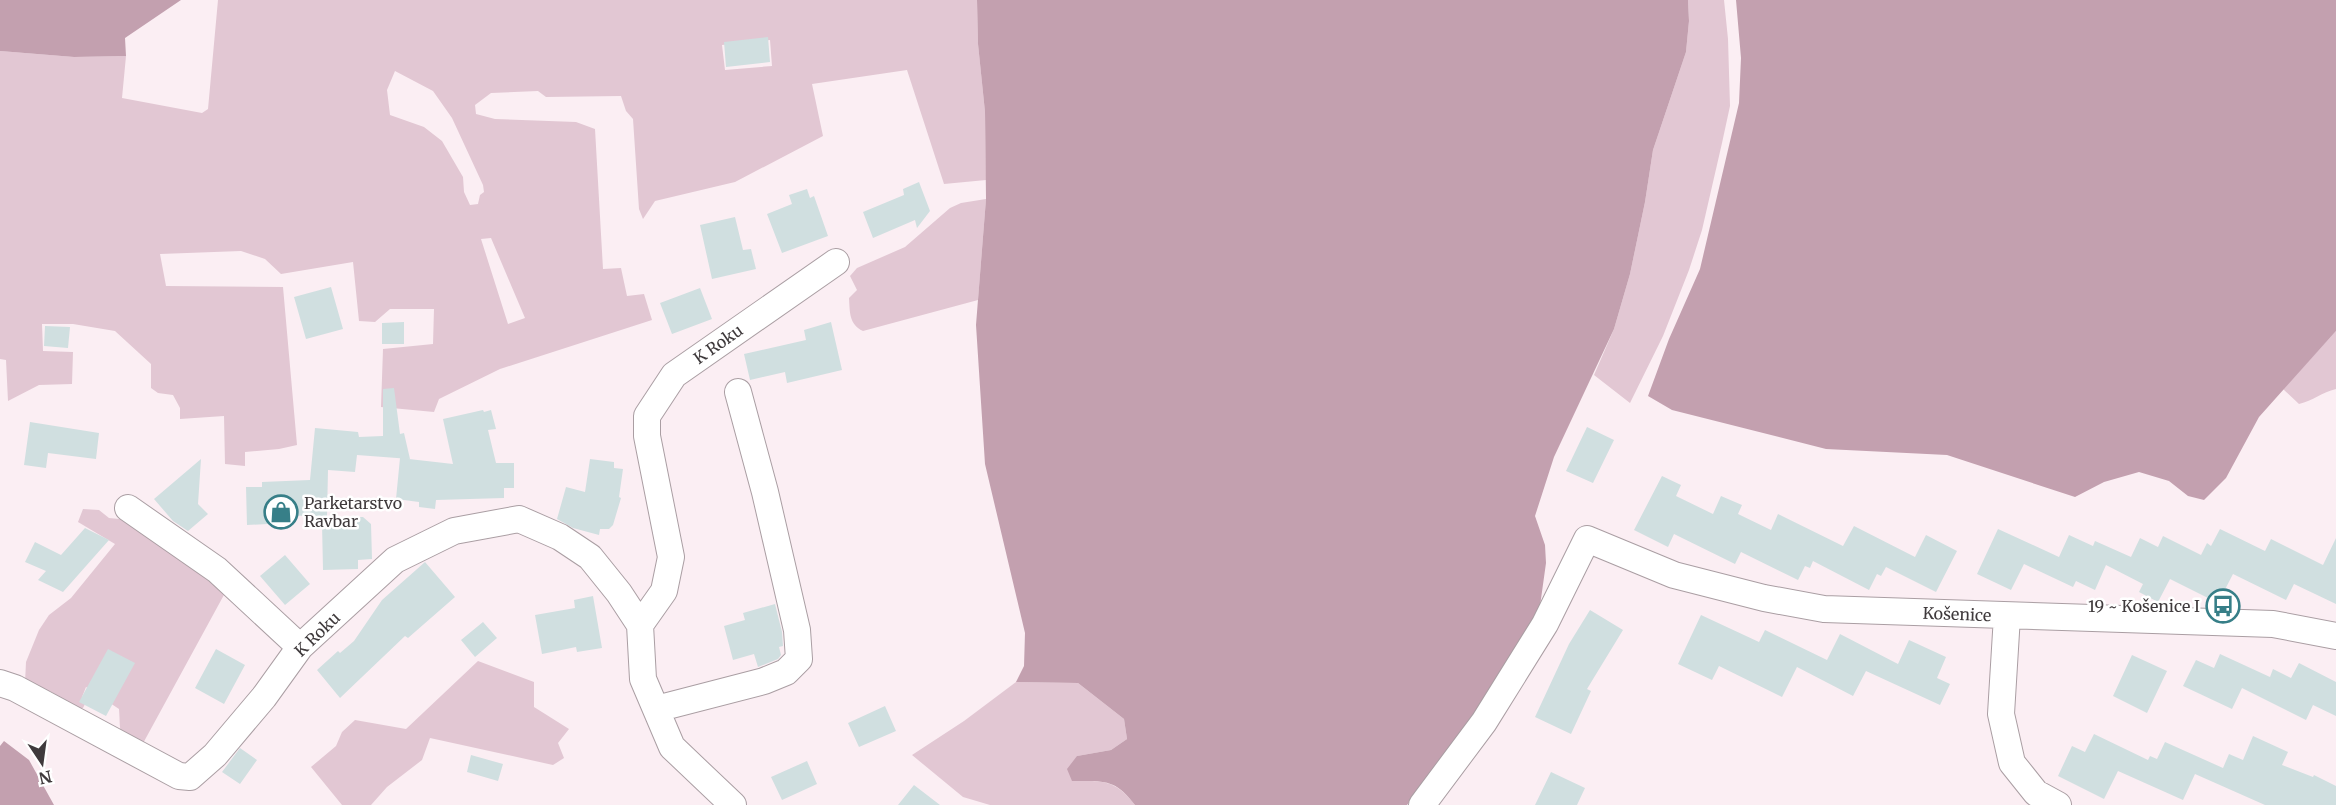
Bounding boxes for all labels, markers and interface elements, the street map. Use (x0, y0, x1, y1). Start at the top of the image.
street label: K Roku (689, 320, 747, 368)
place label: Parketarstvo Ravbar (304, 493, 402, 531)
shop icon: Parketarstvo Ravbar (263, 494, 299, 530)
bus stop icon: 19 ~ Košenice I (2205, 588, 2241, 624)
place label: 19 ~ Košenice I (2088, 596, 2200, 616)
street label: Košenice (1922, 603, 1992, 625)
street label: K Roku (290, 607, 344, 661)
north arrow (12, 733, 72, 793)
text: N (37, 766, 54, 789)

